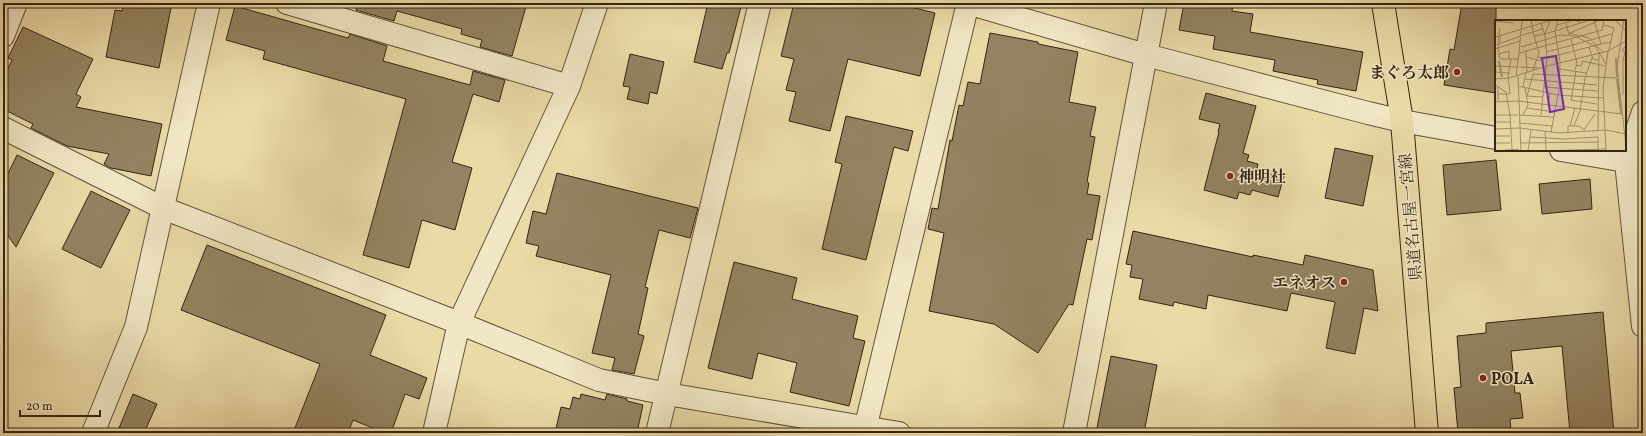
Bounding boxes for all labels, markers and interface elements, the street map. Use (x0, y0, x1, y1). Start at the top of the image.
inset map (1495, 20, 1626, 151)
place label: まぐろ太郎 (1369, 63, 1449, 85)
marker: まぐろ太郎 (1452, 67, 1462, 77)
street label: 県道名古屋一宮線 (1395, 152, 1429, 282)
place label: 神明社 (1238, 167, 1286, 189)
marker: 神明社 (1225, 171, 1235, 181)
place label: エネオス (1272, 273, 1336, 295)
marker: エネオス (1339, 277, 1349, 287)
place label: POLA (1491, 369, 1535, 391)
marker: POLA (1478, 373, 1488, 383)
scale bar (20, 392, 100, 418)
text: 20 m (26, 399, 53, 415)

